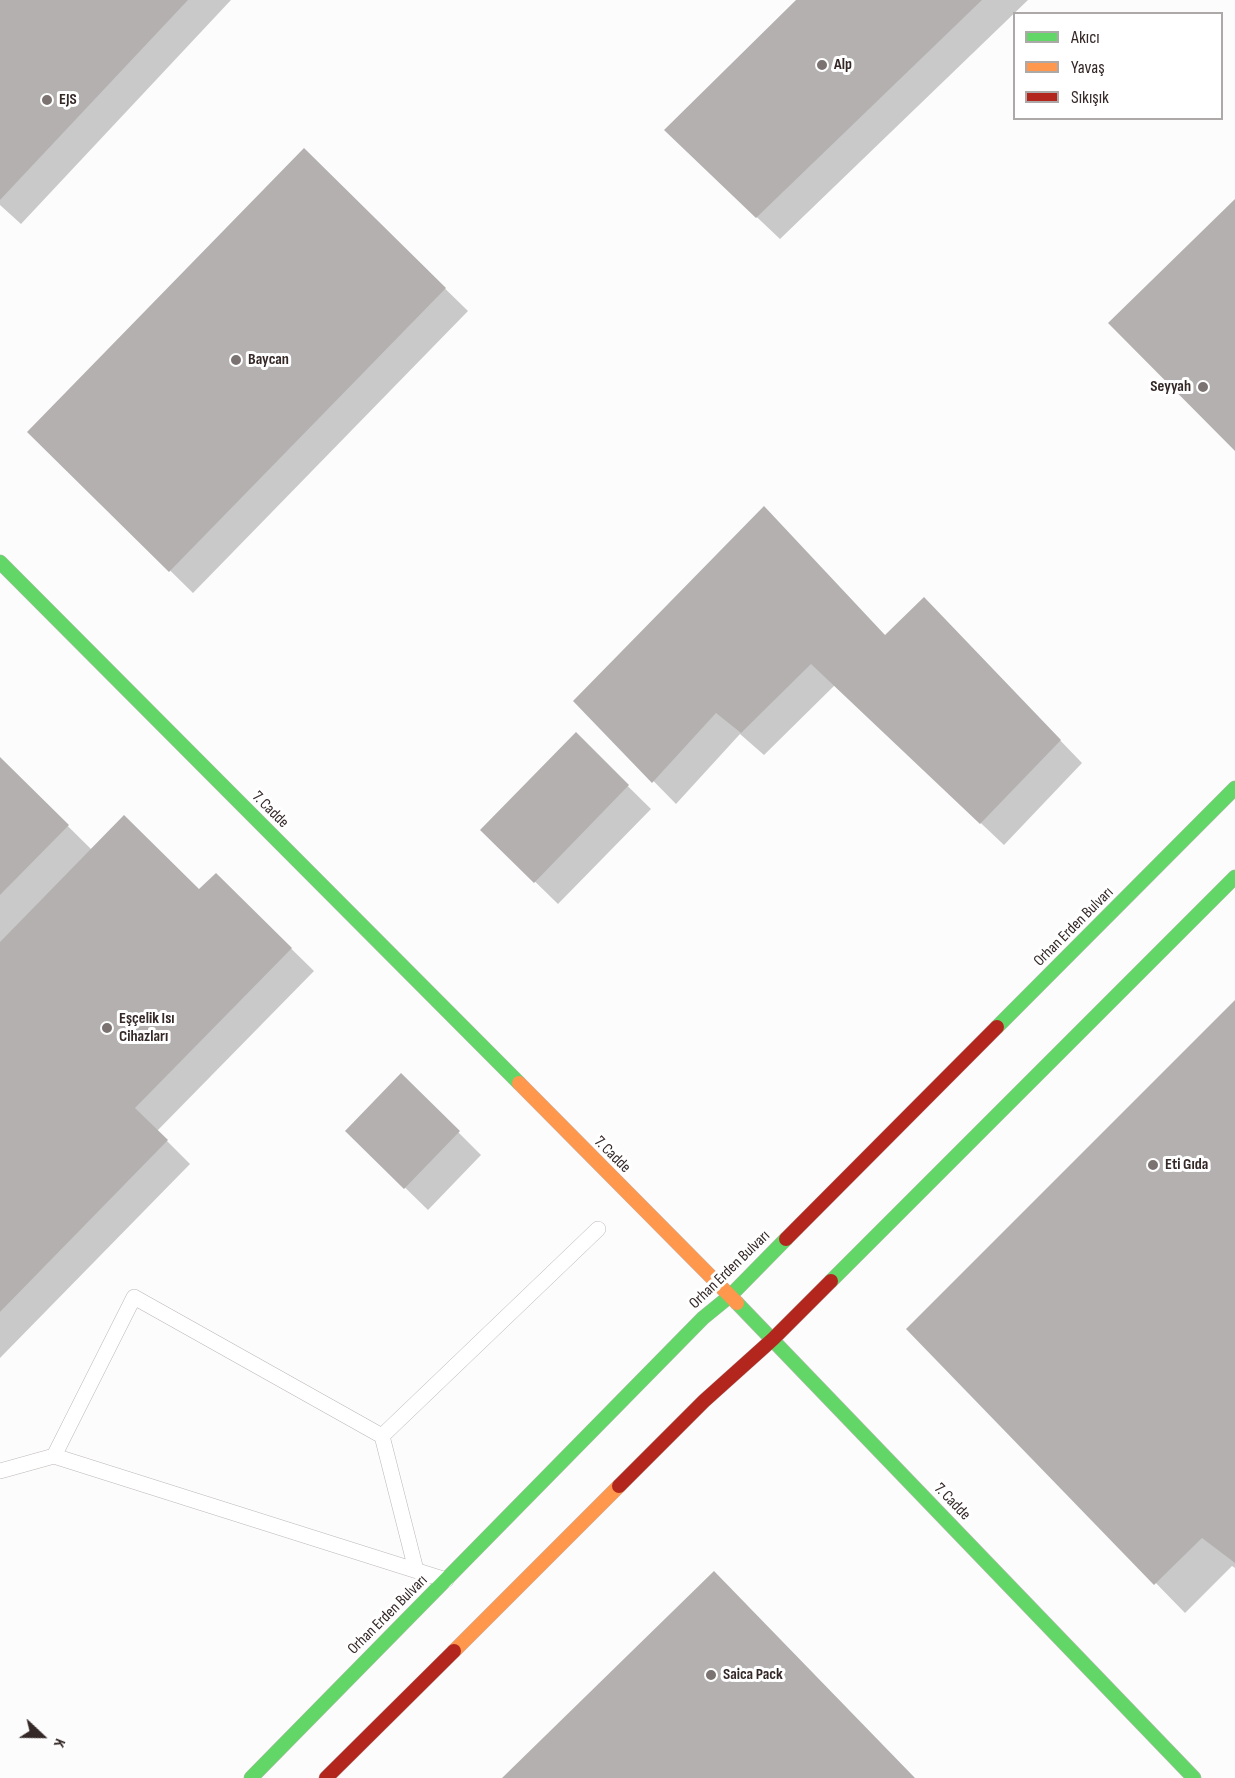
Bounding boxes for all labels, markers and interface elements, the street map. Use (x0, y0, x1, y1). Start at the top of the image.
legend (1013, 12, 1223, 120)
text: Akıcı (1071, 27, 1100, 48)
place label: Alp (834, 55, 852, 75)
text: Yavaş (1071, 57, 1105, 78)
marker: Alp (815, 58, 829, 72)
text: Sıkışık (1071, 87, 1109, 108)
place label: EJS (59, 90, 77, 110)
marker: EJS (40, 93, 54, 107)
place label: Baycan (248, 350, 289, 370)
marker: Baycan (229, 353, 243, 367)
place label: Seyyah (1150, 377, 1191, 397)
marker: Seyyah (1196, 380, 1210, 394)
street label: 7. Cadde (248, 788, 292, 832)
street label: Orhan Erden Bulvarı (1030, 883, 1118, 971)
place label: Eşçelik Isı Cihazları (119, 1009, 175, 1047)
marker: Eşçelik Isı Cihazları (100, 1021, 114, 1035)
street label: 7. Cadde (590, 1133, 634, 1177)
place label: Eti Gıda (1165, 1155, 1208, 1175)
marker: Eti Gıda (1146, 1158, 1160, 1172)
street label: Orhan Erden Bulvarı (686, 1227, 774, 1313)
street label: 7. Cadde (930, 1480, 974, 1524)
street label: Orhan Erden Bulvarı (344, 1571, 432, 1659)
place label: Saica Pack (723, 1665, 783, 1685)
marker: Saica Pack (704, 1668, 718, 1682)
north arrow (12, 1706, 72, 1766)
text: K (49, 1736, 69, 1750)

